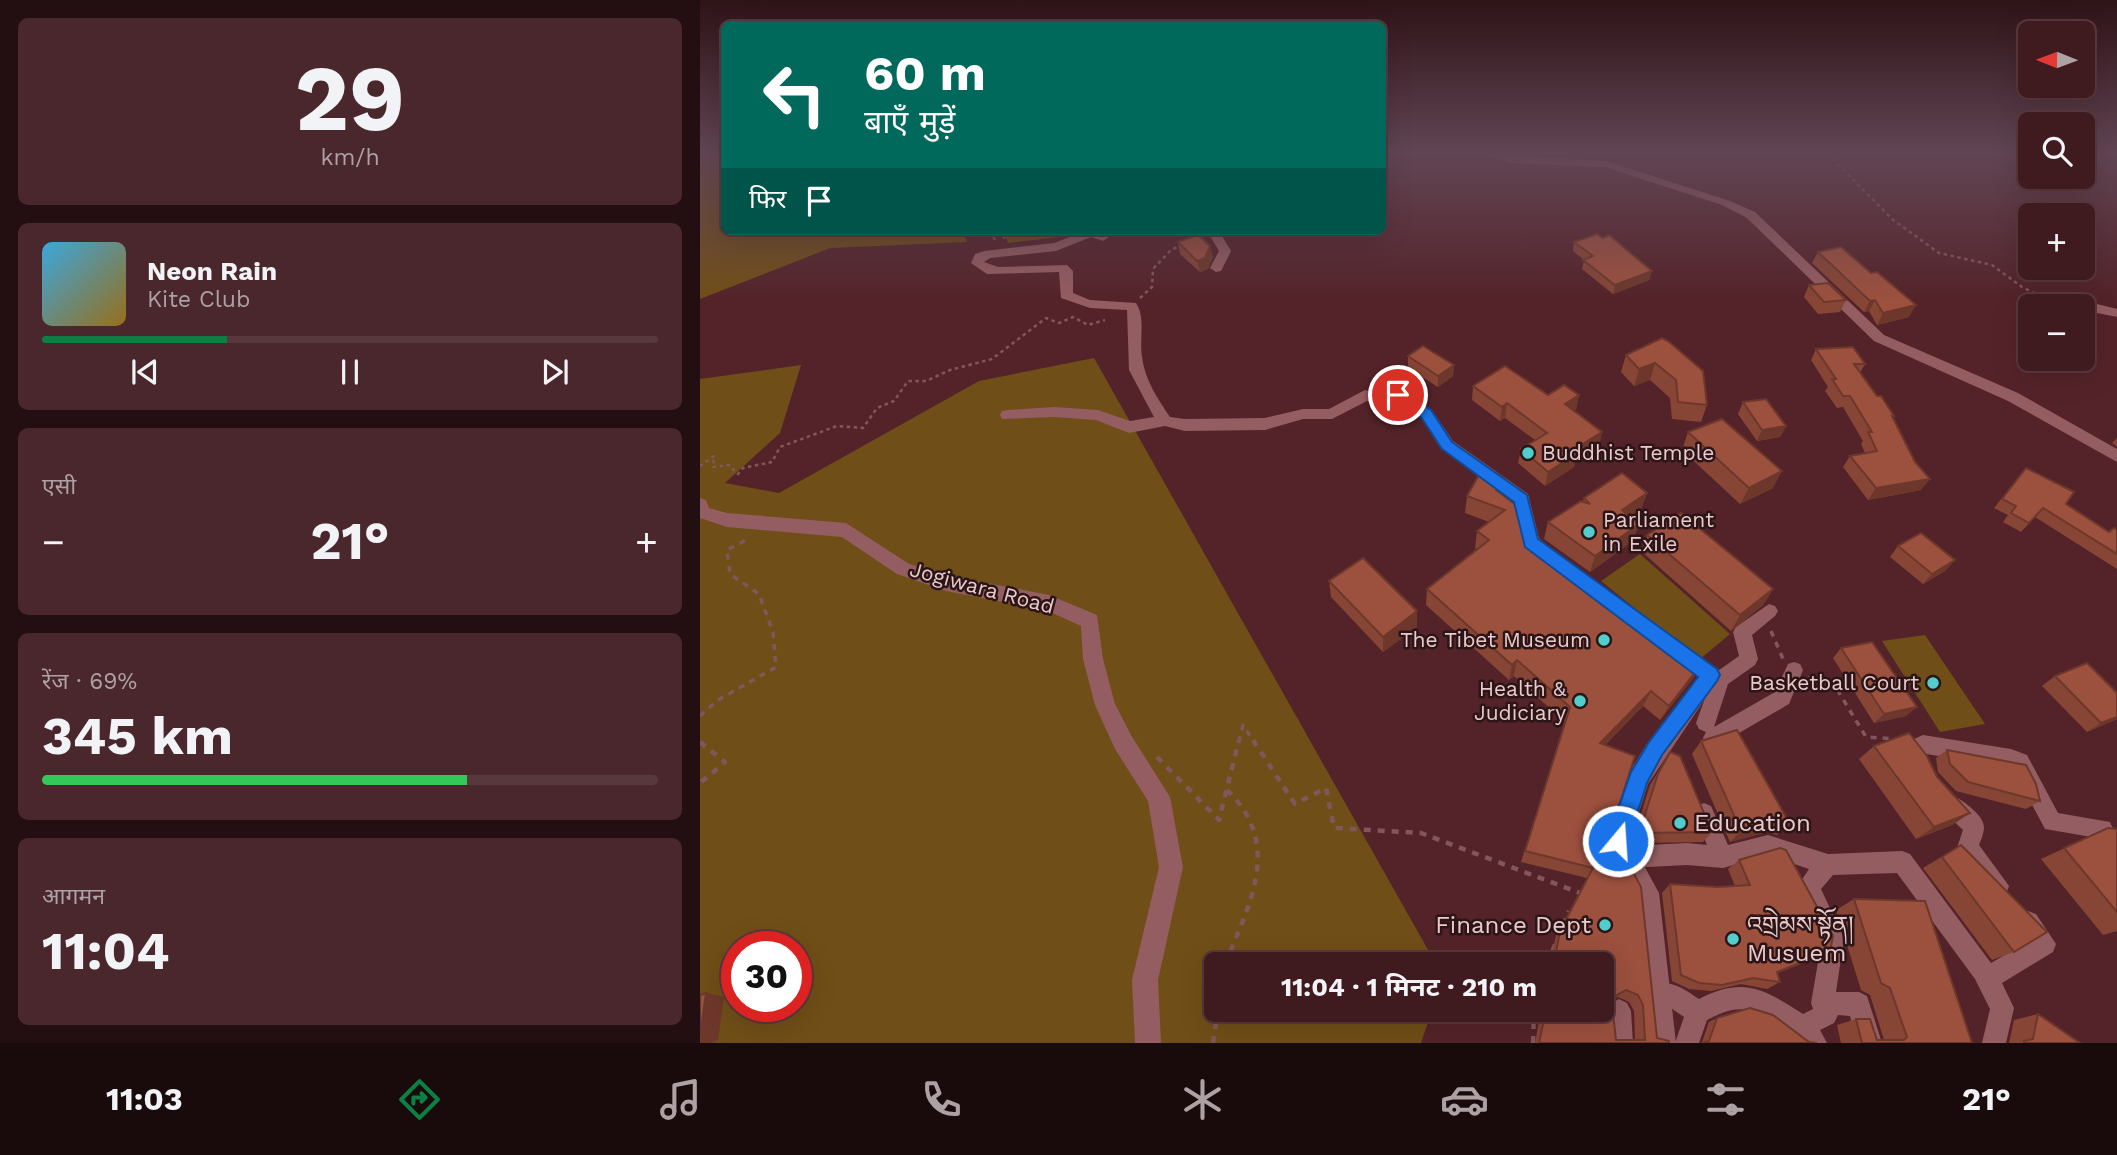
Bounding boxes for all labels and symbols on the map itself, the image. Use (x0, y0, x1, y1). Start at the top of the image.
north arrow (2018, 21, 2095, 98)
pin (1368, 365, 1428, 425)
place label: Buddhist Temple (1542, 440, 1714, 465)
marker: Buddhist Temple (1520, 445, 1536, 461)
place label: Parliament in Exile (1603, 507, 1714, 556)
marker: Parliament in Exile (1581, 524, 1597, 540)
street label: Jogiwara Road (907, 556, 1057, 619)
place label: The Tibet Museum (1400, 627, 1590, 652)
marker: The Tibet Museum (1596, 632, 1612, 648)
place label: Basketball Court (1749, 670, 1919, 695)
marker: Basketball Court (1925, 675, 1941, 691)
place label: Health & Judiciary (1474, 676, 1567, 725)
marker: Health & Judiciary (1572, 693, 1588, 709)
position arrow (1581, 804, 1655, 878)
place label: Education (1694, 809, 1811, 837)
marker: Education (1672, 815, 1688, 831)
place label: འགྲེམས་སྟོན། Musuem (1747, 907, 1853, 967)
place label: Finance Dept (1435, 911, 1591, 939)
marker: Finance Dept (1597, 917, 1613, 933)
speed limit sign: 30 (721, 931, 812, 1022)
marker: འགྲེམས་སྟོན། Musuem (1725, 931, 1741, 947)

